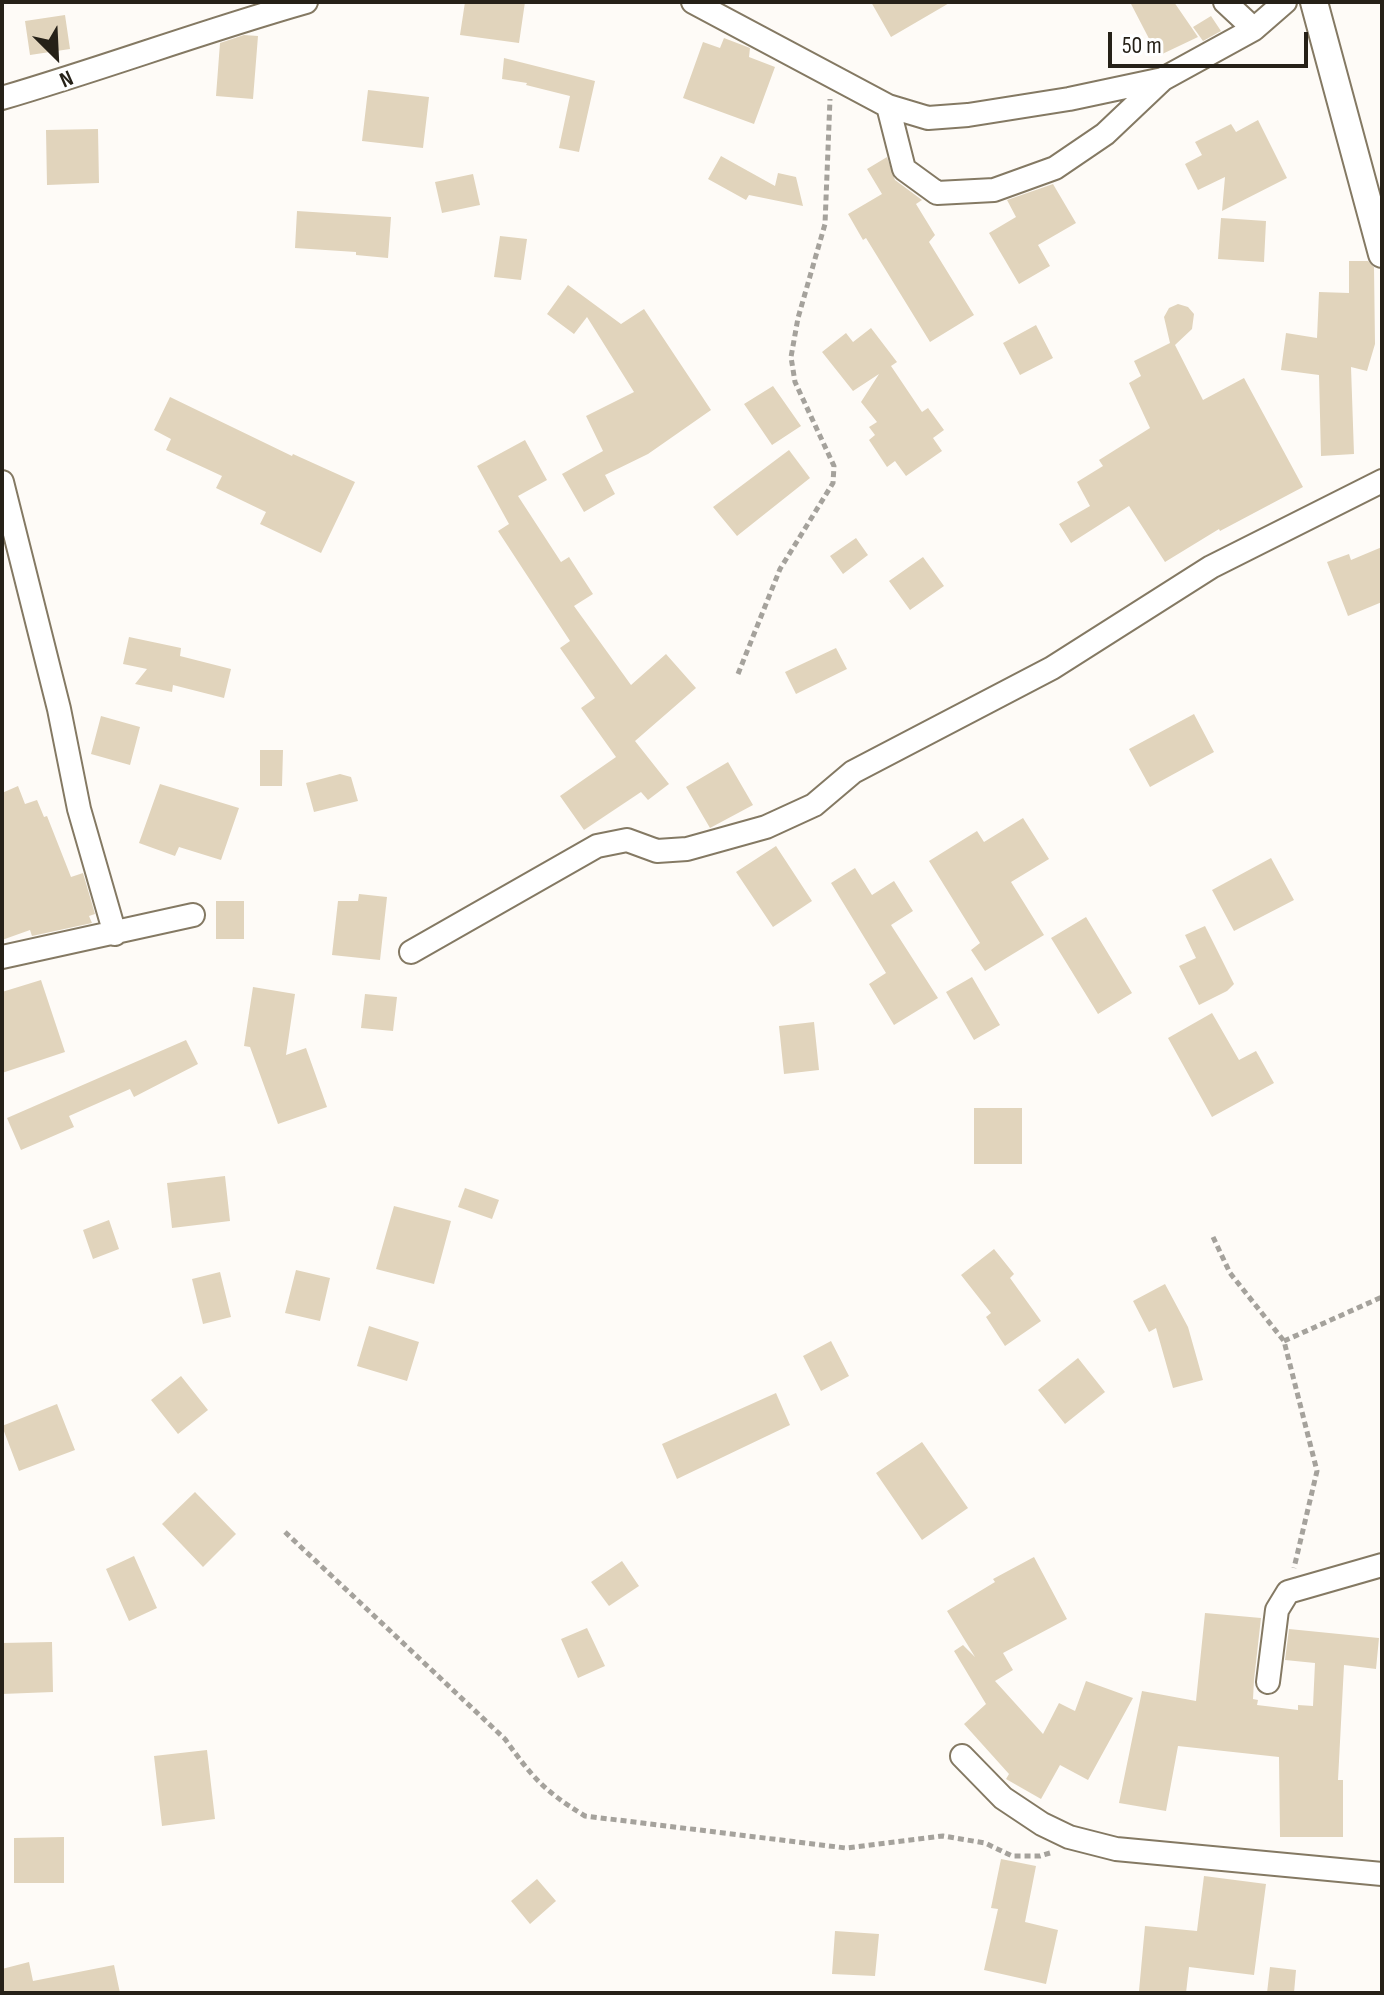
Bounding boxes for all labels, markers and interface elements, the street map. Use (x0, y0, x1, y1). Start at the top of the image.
north arrow (16, 16, 96, 96)
scale bar (1112, 16, 1312, 66)
text: 50 m (1122, 31, 1162, 60)
text: N (55, 64, 77, 93)

